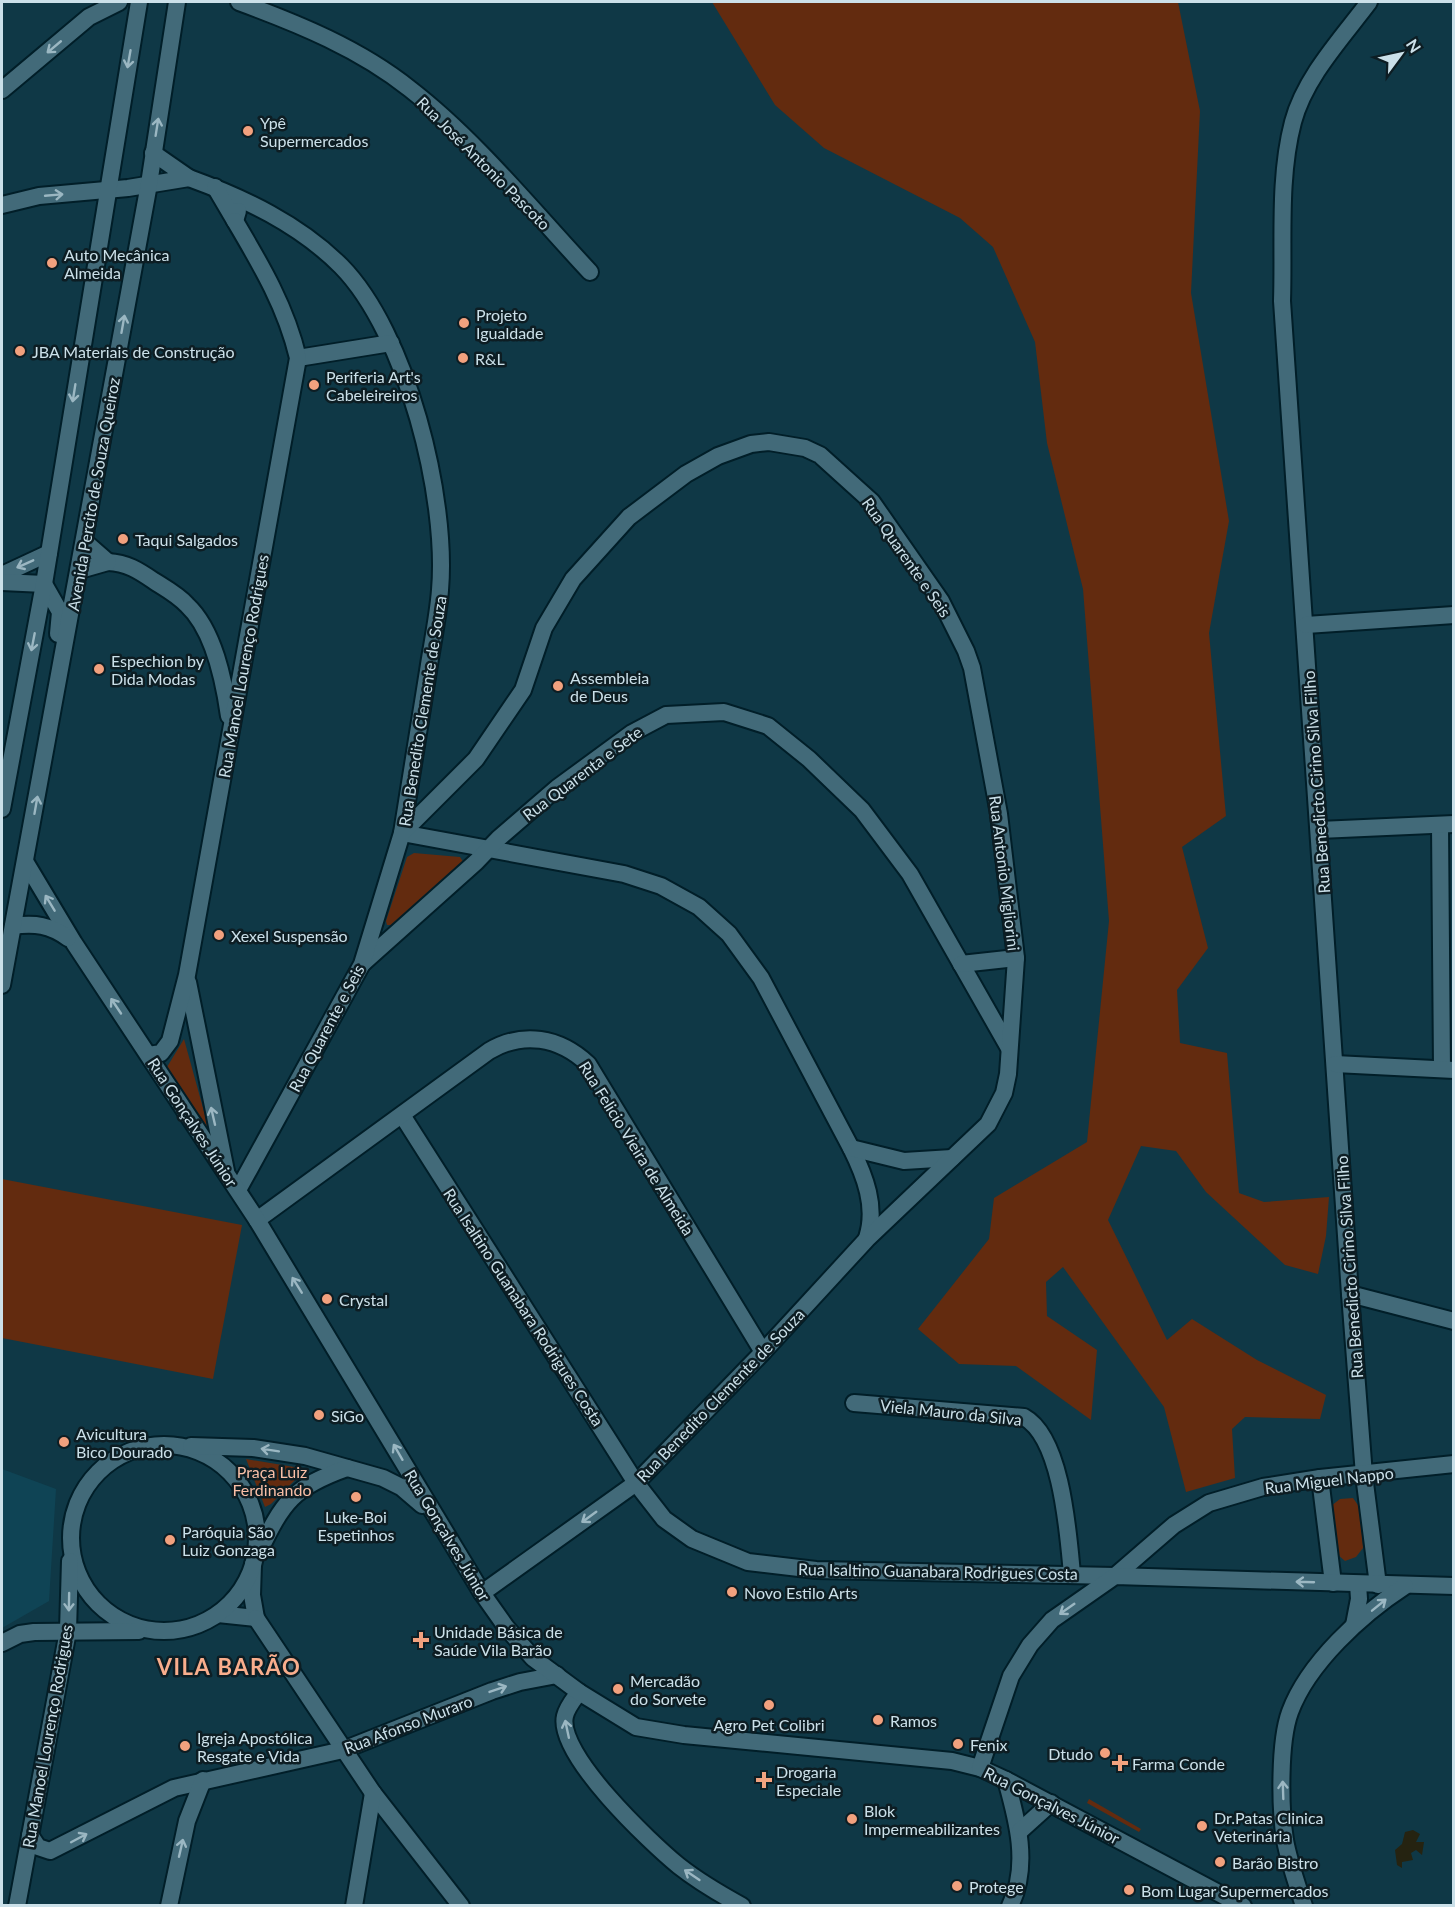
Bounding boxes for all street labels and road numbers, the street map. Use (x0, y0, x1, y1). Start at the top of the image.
street label: Rua José Antonio Pascoto (413, 92, 555, 234)
street label: Avenida Percito de Souza Queiroz (63, 376, 123, 612)
street label: Rua Quarente e Seis (859, 494, 955, 621)
street label: Rua Manoel Lourenço Rodrigues (214, 553, 272, 779)
street label: Rua Benedito Clemente de Souza (394, 594, 450, 828)
street label: Rua Benedicto Cirino Silva Filho (1299, 670, 1333, 894)
street label: Rua Quarenta e Sete (519, 722, 645, 824)
street label: Rua Antonio Migliorini (986, 794, 1024, 952)
street label: Rua Quarente e Seis (284, 961, 368, 1095)
street label: Rua Gonçalves Júnior (144, 1054, 242, 1190)
street label: Rua Felicio Vieira de Almeida (575, 1057, 699, 1239)
street label: Rua Benedicto Cirino Silva Filho (1332, 1155, 1366, 1379)
street label: Rua Isaltino Guanabara Rodrigues Costa (440, 1185, 608, 1429)
street label: Rua Benedito Clemente de Souza (632, 1305, 808, 1485)
street label: Viela Mauro da Silva (879, 1395, 1023, 1429)
street label: Rua Miguel Nappo (1263, 1463, 1395, 1497)
street label: Rua Gonçalves Júnior (401, 1466, 495, 1604)
street label: Rua Isaltino Guanabara Rodrigues Costa (798, 1559, 1078, 1583)
street label: Rua Manoel Lourenço Rodrigues (18, 1623, 76, 1849)
street label: Rua Afonso Muraro (341, 1691, 475, 1757)
street label: Rua Gonçalves Júnior (981, 1763, 1123, 1848)

